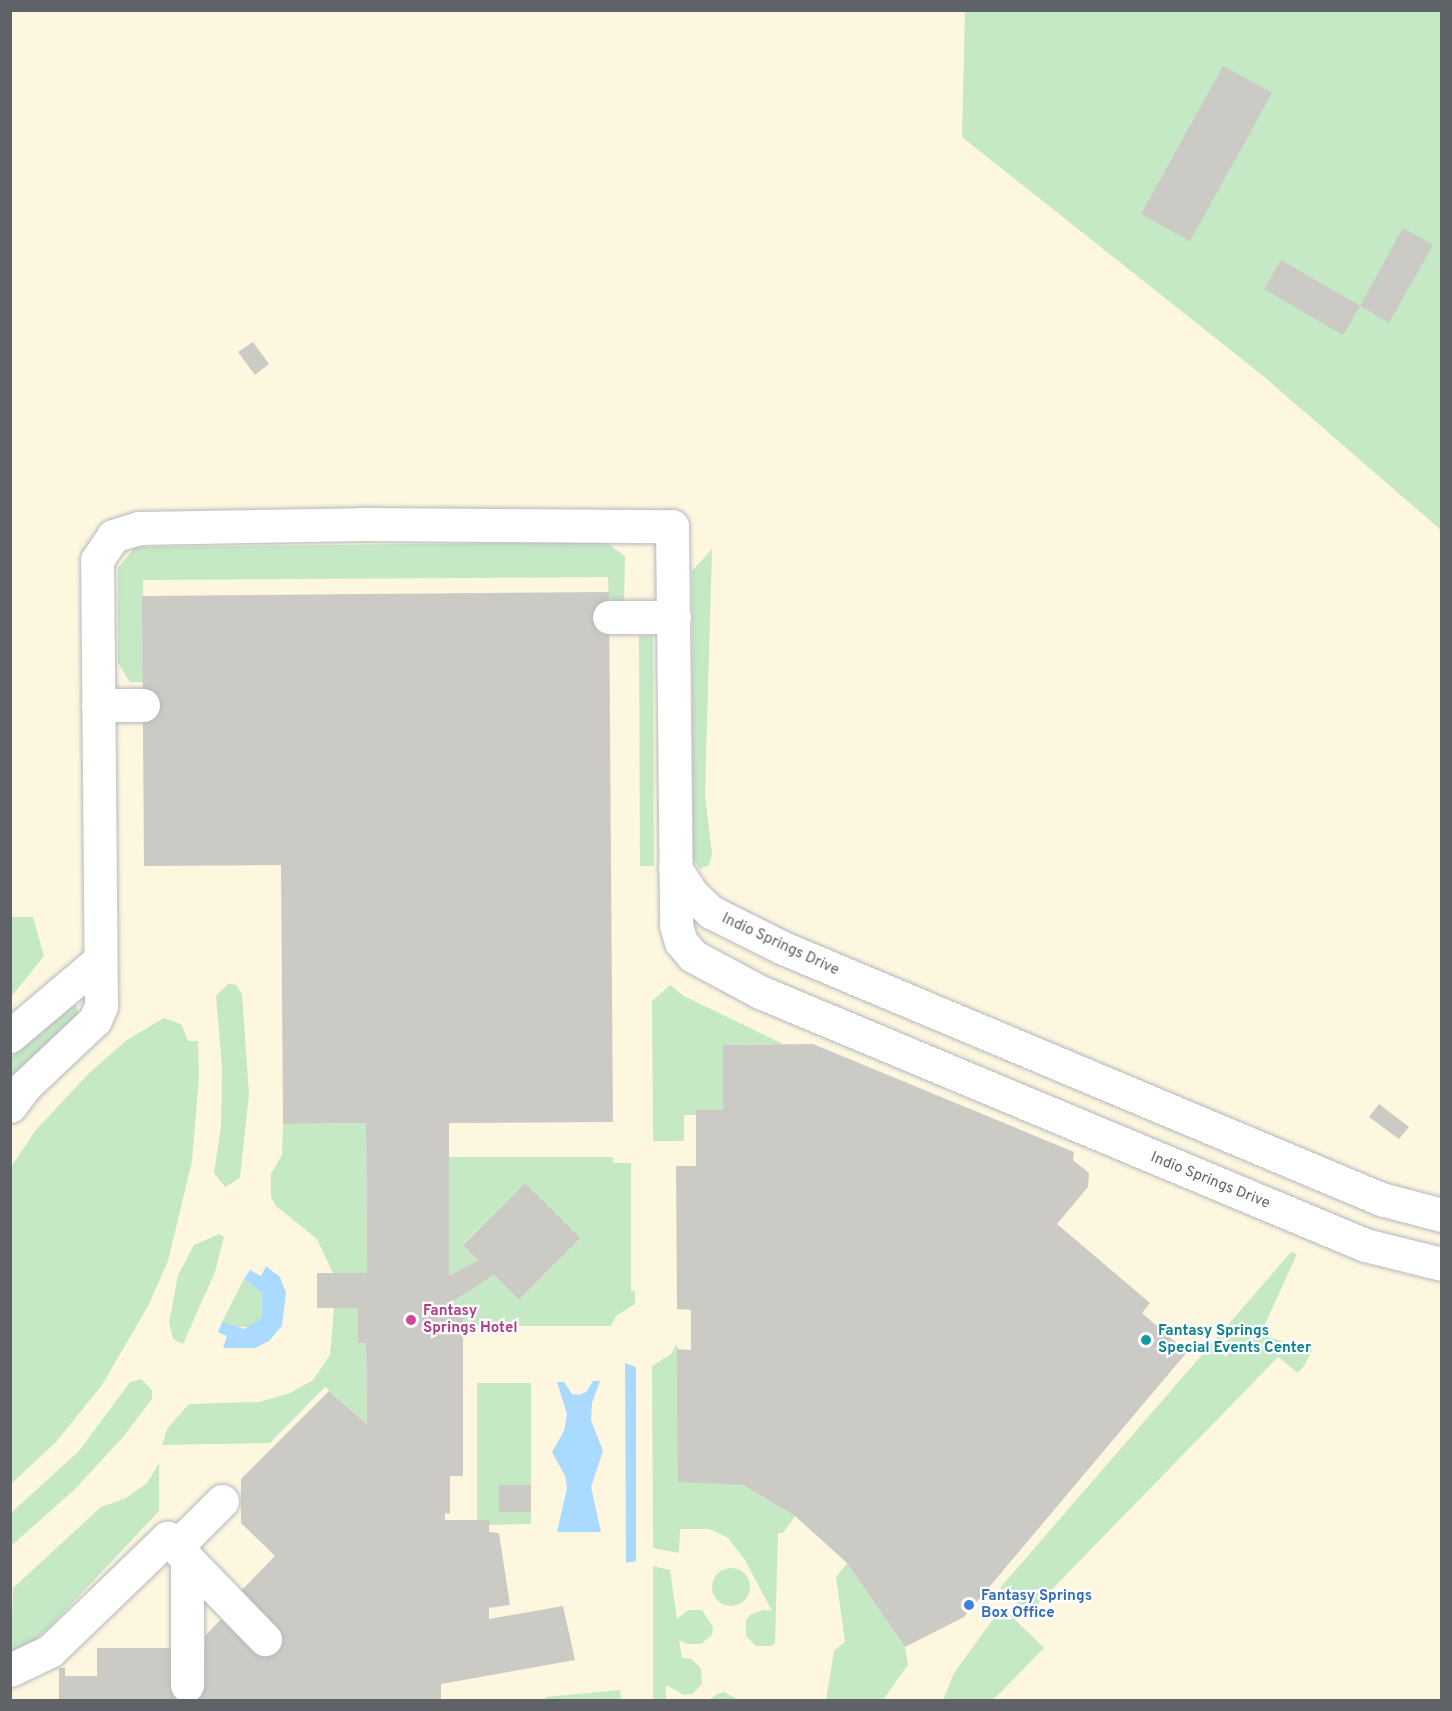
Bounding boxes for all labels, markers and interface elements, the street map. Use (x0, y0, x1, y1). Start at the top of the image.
street label: Indio Springs Drive (719, 910, 841, 980)
street label: Indio Springs Drive (1148, 1149, 1272, 1213)
place label: Fantasy Springs Hotel (423, 1302, 518, 1337)
marker: Fantasy Springs Hotel (404, 1313, 418, 1327)
place label: Fantasy Springs Special Events Center (1158, 1322, 1311, 1357)
marker: Fantasy Springs Special Events Center (1139, 1333, 1153, 1347)
place label: Fantasy Springs Box Office (981, 1587, 1092, 1622)
marker: Fantasy Springs Box Office (962, 1598, 976, 1612)

